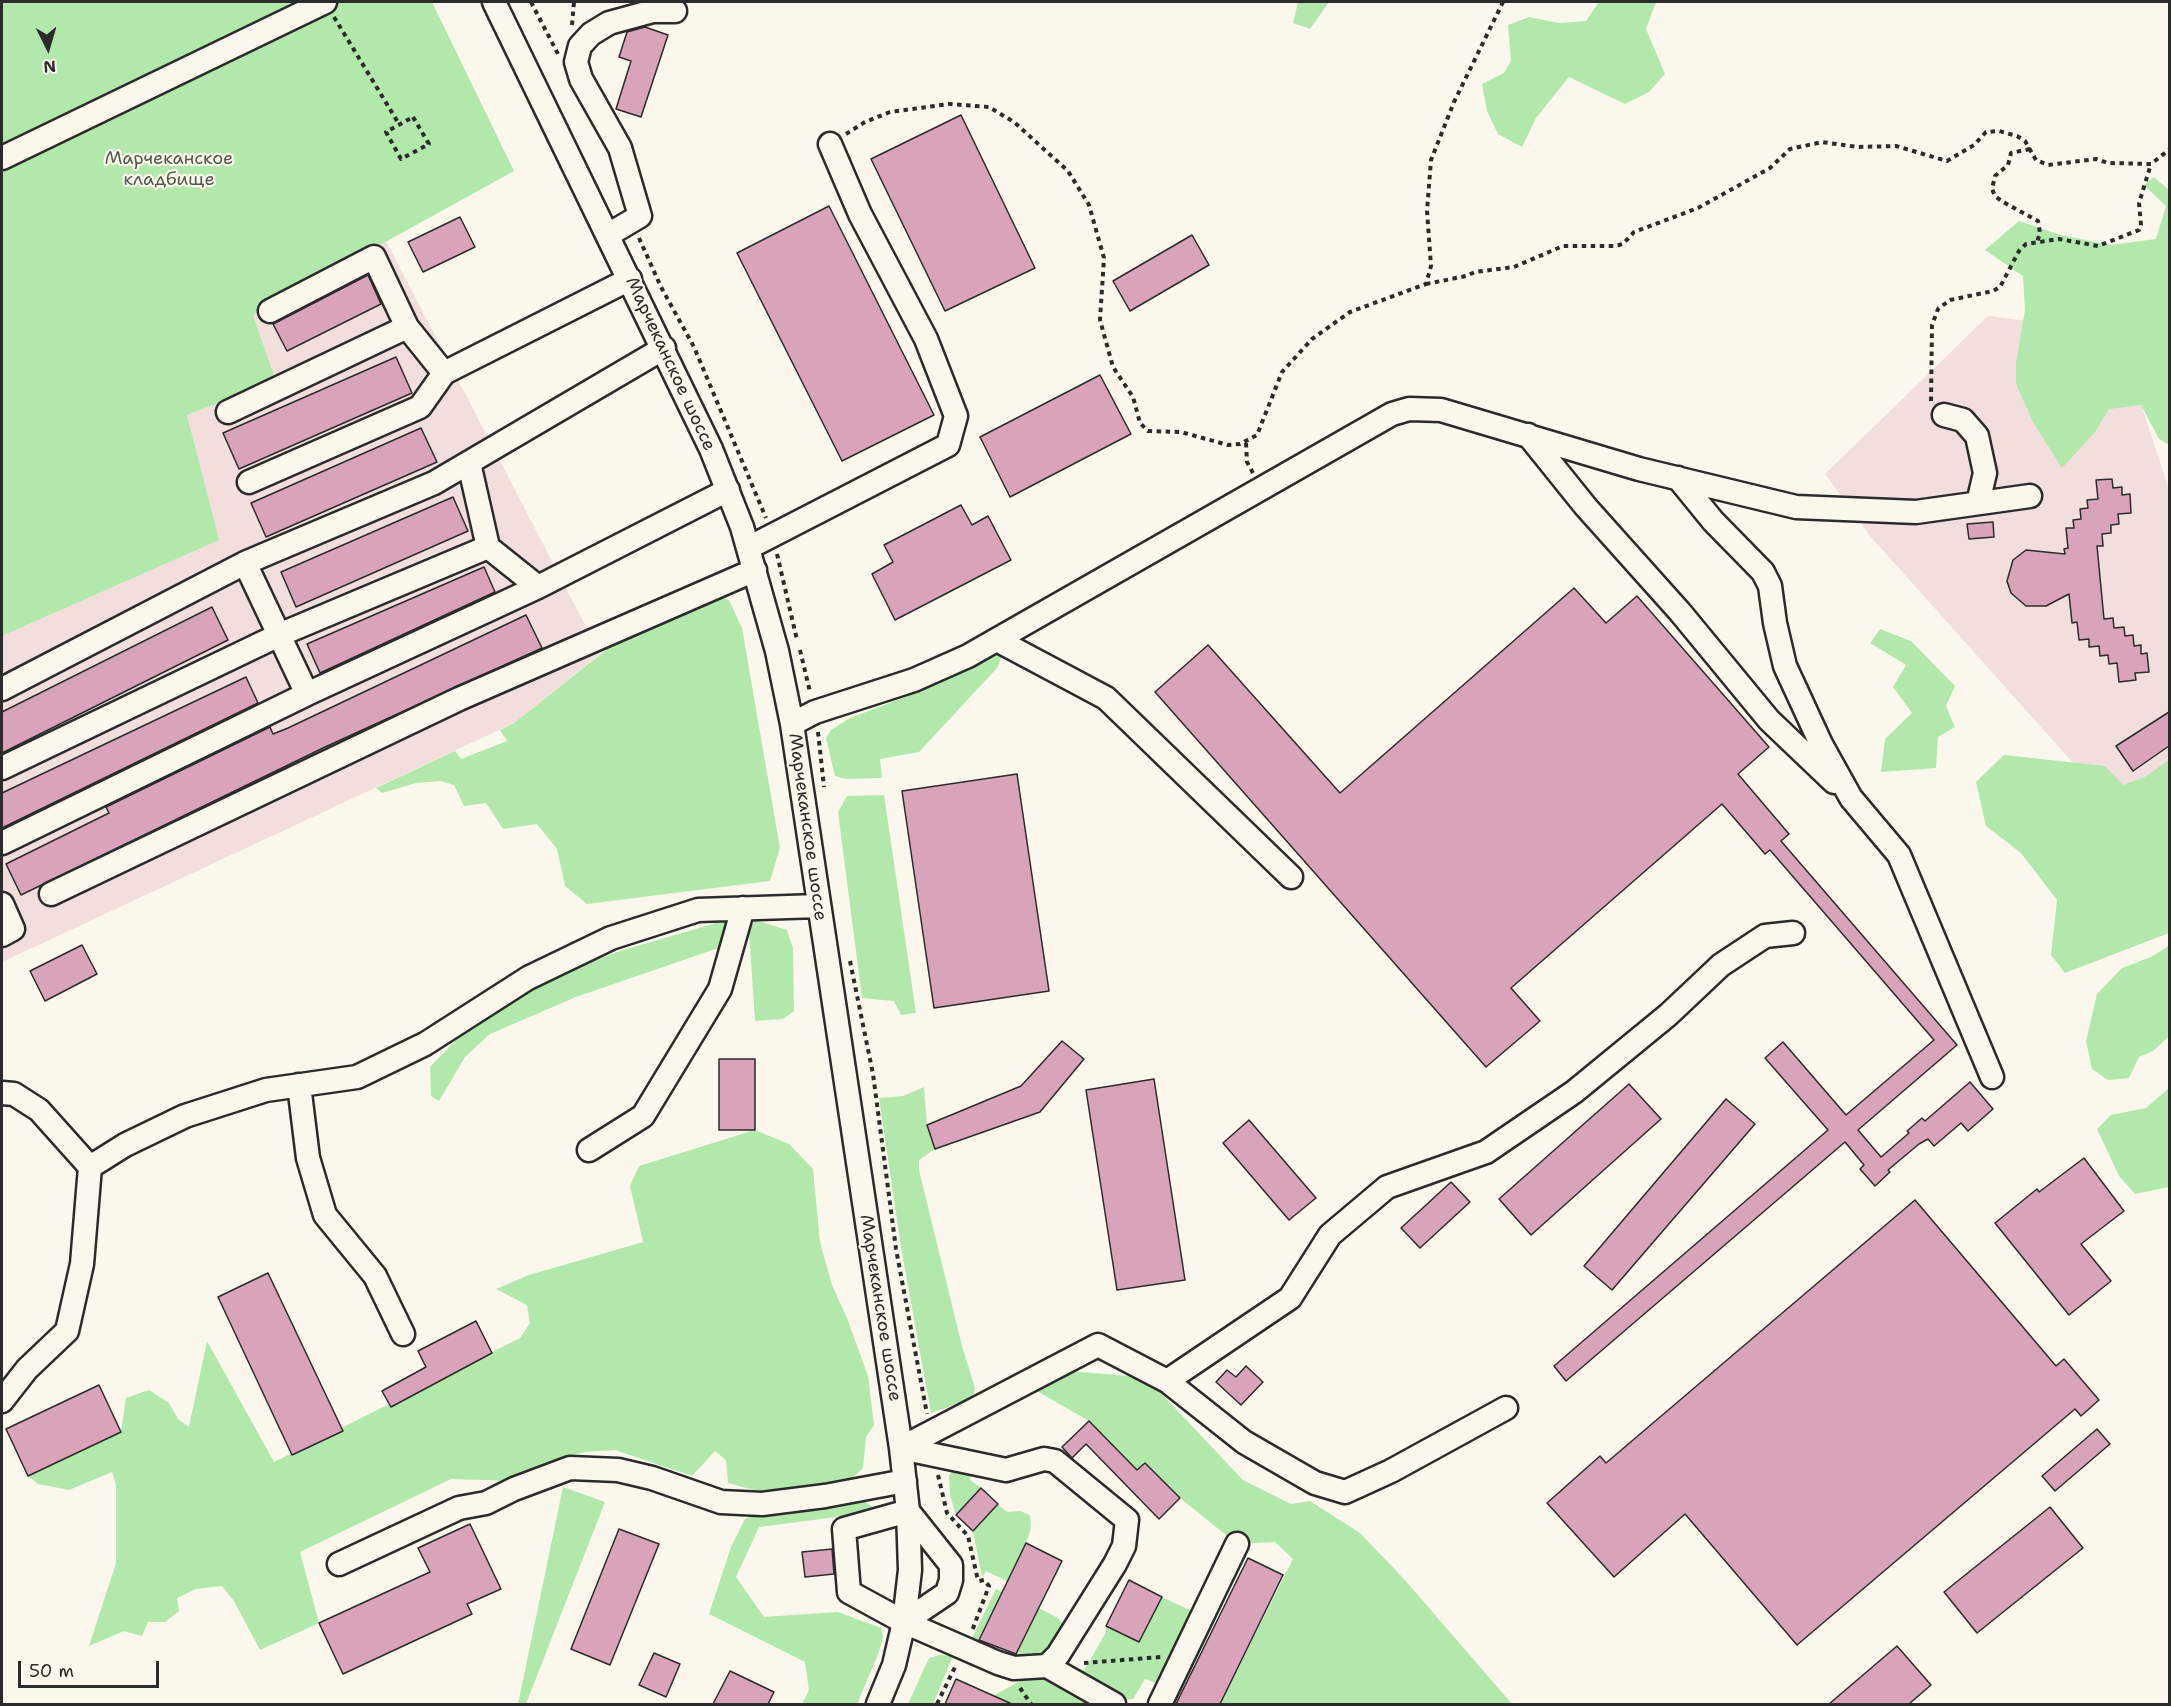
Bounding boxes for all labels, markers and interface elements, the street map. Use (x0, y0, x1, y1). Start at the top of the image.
north arrow (18, 18, 78, 78)
text: N (42, 55, 57, 77)
park label: Марчеканское кладбище (105, 148, 233, 190)
street label: Марчеканское шоссе (620, 274, 720, 454)
street label: Марчеканское шоссе (783, 732, 831, 922)
street label: Марчеканское шоссе (855, 1213, 905, 1403)
scale bar (21, 1649, 162, 1687)
text: 50 m (29, 1659, 74, 1683)

